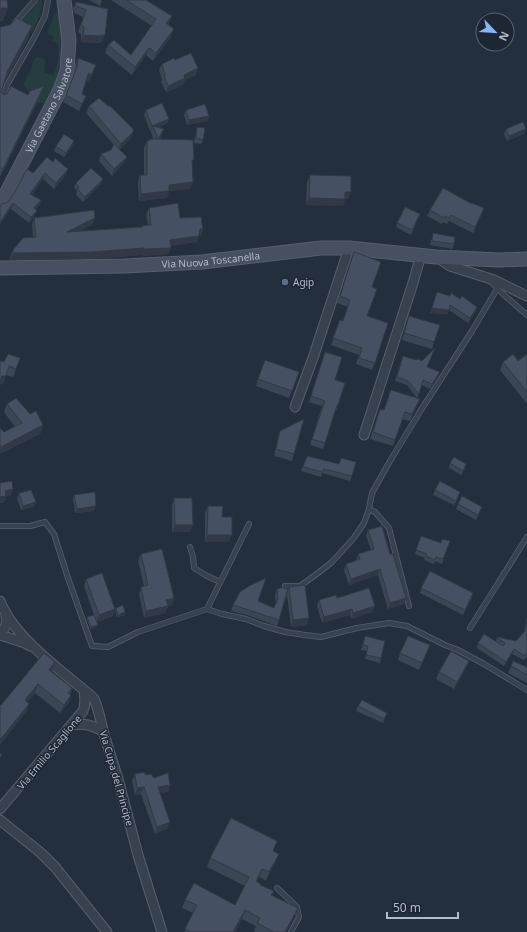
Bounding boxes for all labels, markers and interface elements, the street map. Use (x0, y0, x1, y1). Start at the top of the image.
north arrow (475, 12, 515, 52)
text: N (496, 29, 513, 44)
street label: Via Gaetano Salvatore (22, 57, 75, 155)
street label: Via Nuova Toscanella (161, 248, 261, 271)
place label: Agip (293, 275, 314, 289)
marker: Agip (280, 277, 290, 287)
street label: Via Emilio Scaglione (14, 712, 85, 792)
street label: Via Cupa del Principe (97, 729, 137, 828)
scale bar (387, 894, 458, 920)
text: 50 m (393, 899, 421, 916)

